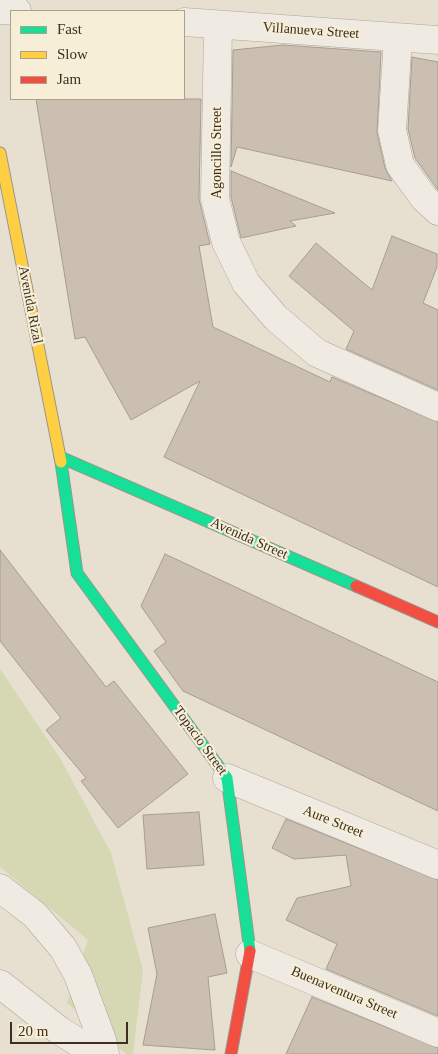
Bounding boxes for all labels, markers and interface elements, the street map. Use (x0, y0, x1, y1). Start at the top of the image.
legend (10, 10, 185, 100)
street label: Villanueva Street (262, 19, 360, 43)
text: Fast (57, 21, 82, 37)
text: Slow (57, 46, 88, 62)
text: Jam (57, 71, 81, 87)
street label: Agoncillo Street (209, 107, 225, 199)
street label: Avenida Rizal (14, 264, 46, 346)
street label: Avenida Street (208, 515, 290, 563)
street label: Topacio Street (169, 703, 231, 779)
street label: Aure Street (300, 802, 366, 842)
street label: Buenaventura Street (288, 963, 400, 1023)
scale bar (12, 1012, 130, 1044)
text: 20 m (18, 1023, 48, 1039)

